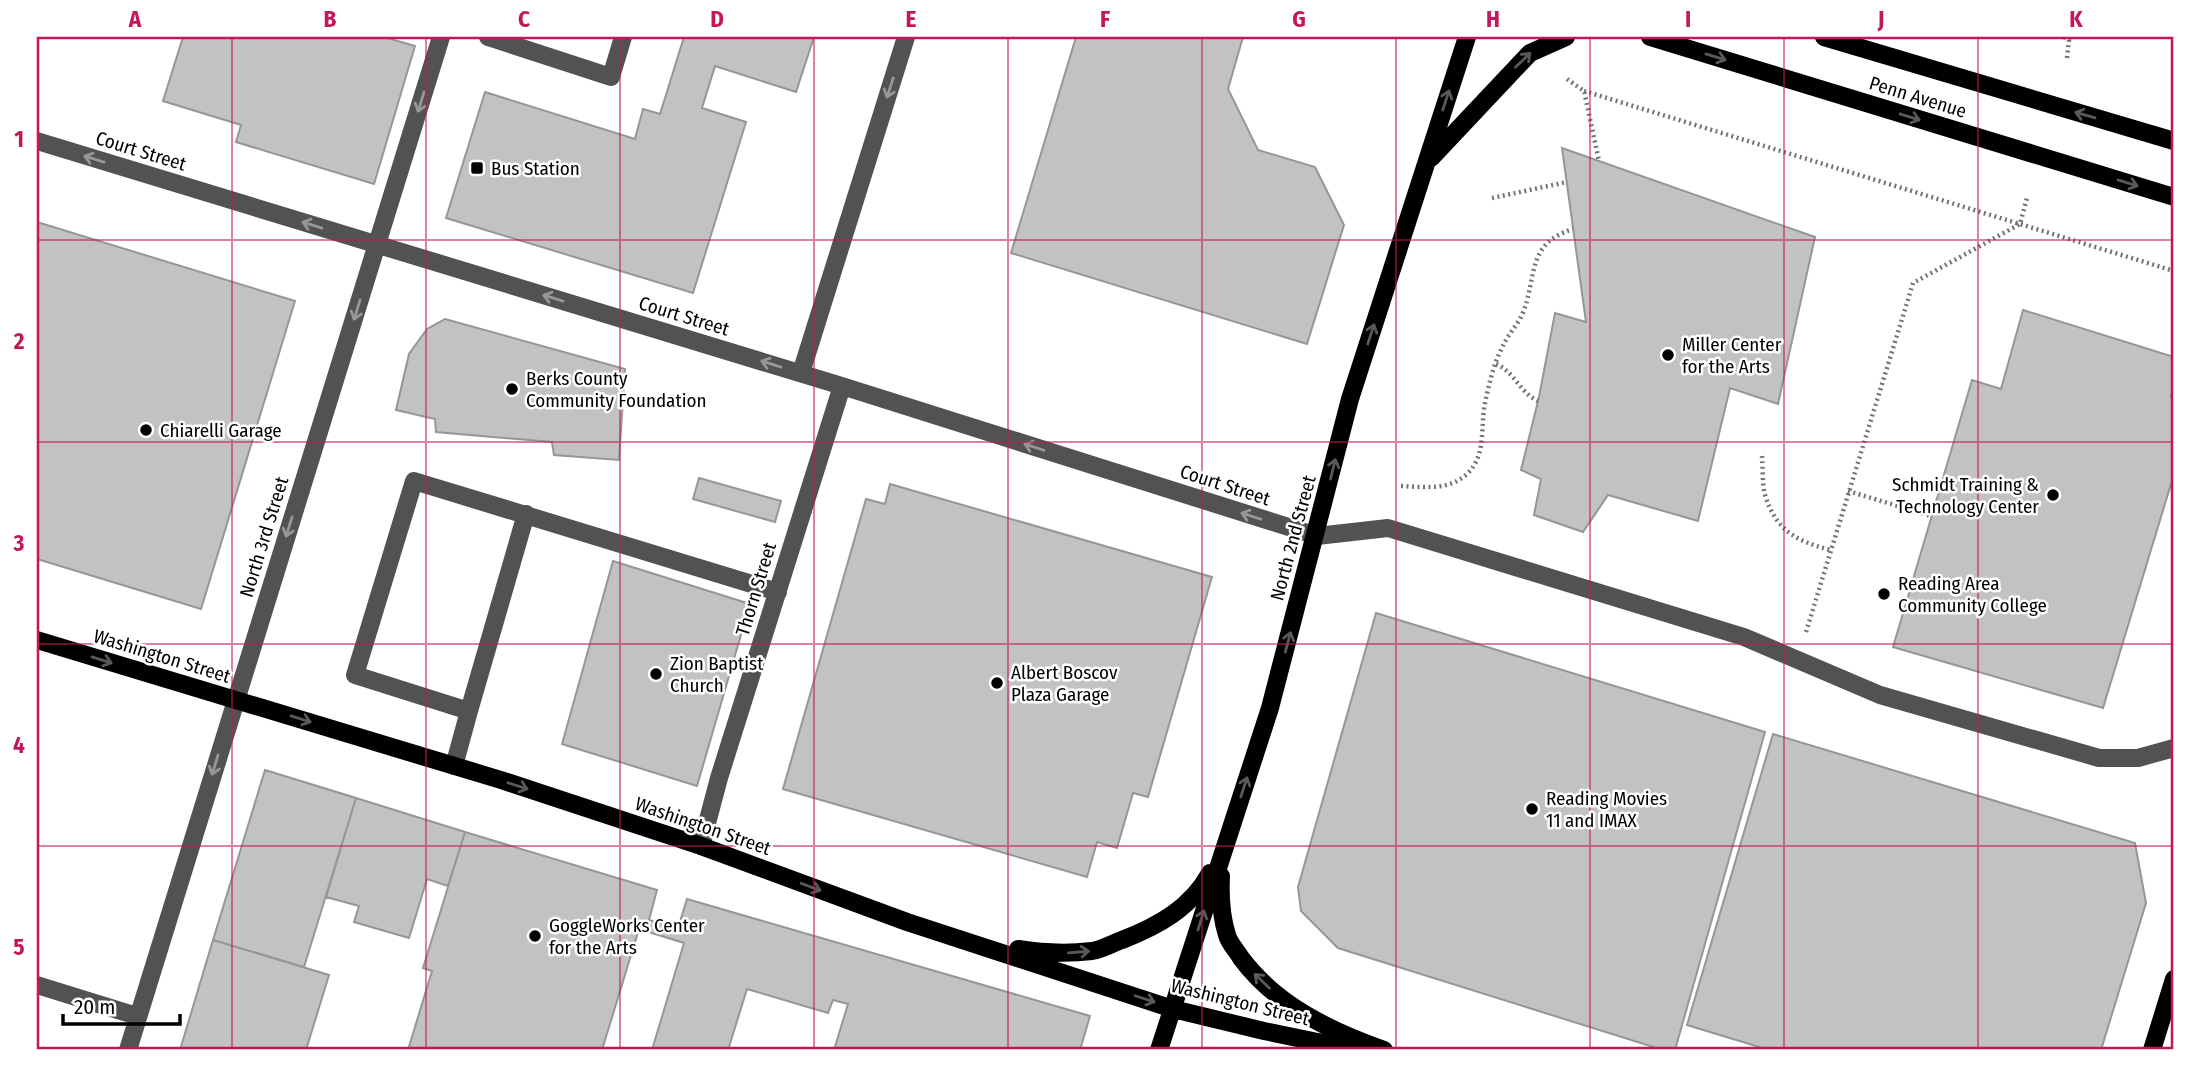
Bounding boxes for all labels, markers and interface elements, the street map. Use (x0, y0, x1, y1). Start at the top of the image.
text: A (128, 5, 142, 33)
text: B (324, 5, 337, 33)
text: C (518, 5, 530, 33)
text: D (710, 5, 724, 33)
text: E (906, 5, 917, 33)
text: F (1100, 5, 1110, 33)
text: G (1292, 5, 1306, 33)
text: H (1486, 5, 1500, 33)
text: I (1685, 5, 1691, 33)
text: J (1877, 5, 1884, 33)
text: K (2069, 5, 2083, 33)
one-way arrow (1704, 51, 1726, 64)
one-way arrow (1514, 52, 1531, 69)
street label: Penn Avenue (1867, 71, 1969, 123)
one-way arrow (883, 77, 896, 99)
one-way arrow (1441, 89, 1454, 111)
one-way arrow (414, 91, 427, 113)
one-way arrow (2075, 107, 2097, 120)
one-way arrow (1899, 111, 1921, 124)
text: 1 (14, 125, 24, 153)
street label: Court Street (93, 126, 190, 176)
one-way arrow (83, 151, 105, 164)
place label: Bus Station (491, 157, 580, 180)
marker: Bus Station (469, 160, 485, 176)
one-way arrow (2116, 178, 2138, 190)
one-way arrow (301, 217, 323, 230)
one-way arrow (542, 291, 564, 304)
street label: Court Street (636, 291, 733, 341)
one-way arrow (349, 298, 362, 320)
one-way arrow (1366, 323, 1379, 345)
text: 2 (13, 327, 25, 355)
place label: Miller Center for the Arts (1682, 333, 1782, 378)
marker: Miller Center for the Arts (1660, 347, 1676, 363)
one-way arrow (760, 357, 782, 370)
place label: Berks County Community Foundation (526, 367, 706, 412)
marker: Berks County Community Foundation (504, 381, 520, 397)
place label: Chiarelli Garage (160, 419, 282, 442)
marker: Chiarelli Garage (138, 422, 154, 438)
one-way arrow (1024, 440, 1046, 452)
one-way arrow (1327, 459, 1340, 481)
street label: Court Street (1177, 460, 1274, 511)
street label: North 2nd Street (1265, 472, 1321, 603)
street label: North 3rd Street (235, 473, 293, 600)
place label: Schmidt Training & Technology Center (1892, 473, 2039, 518)
marker: Schmidt Training & Technology Center (2045, 487, 2061, 503)
one-way arrow (1241, 509, 1263, 521)
one-way arrow (282, 516, 295, 538)
text: 3 (13, 529, 25, 557)
street label: Thorn Street (731, 539, 781, 639)
place label: Reading Area Community College (1898, 572, 2047, 617)
marker: Reading Area Community College (1876, 586, 1892, 602)
street label: Washington Street (91, 624, 234, 688)
one-way arrow (1282, 631, 1295, 654)
place label: Zion Baptist Church (670, 652, 764, 697)
one-way arrow (91, 654, 113, 667)
place label: Albert Boscov Plaza Garage (1011, 661, 1118, 706)
marker: Zion Baptist Church (648, 666, 664, 682)
marker: Albert Boscov Plaza Garage (989, 675, 1005, 691)
one-way arrow (289, 714, 311, 727)
text: 4 (13, 731, 25, 759)
one-way arrow (208, 754, 221, 776)
one-way arrow (1239, 777, 1251, 799)
one-way arrow (507, 781, 529, 793)
place label: Reading Movies 11 and IMAX (1546, 787, 1667, 832)
street label: Washington Street (632, 792, 775, 860)
marker: Reading Movies 11 and IMAX (1524, 801, 1540, 817)
one-way arrow (799, 882, 821, 894)
one-way arrow (1195, 910, 1208, 932)
place label: GoggleWorks Center for the Arts (549, 914, 705, 959)
marker: GoggleWorks Center for the Arts (527, 928, 543, 944)
text: 5 (13, 933, 25, 961)
one-way arrow (1068, 945, 1090, 958)
one-way arrow (1254, 972, 1271, 989)
street label: Washington Street (1168, 974, 1312, 1031)
scale bar (63, 982, 180, 1026)
text: 20 m (74, 994, 115, 1020)
one-way arrow (1133, 994, 1155, 1006)

